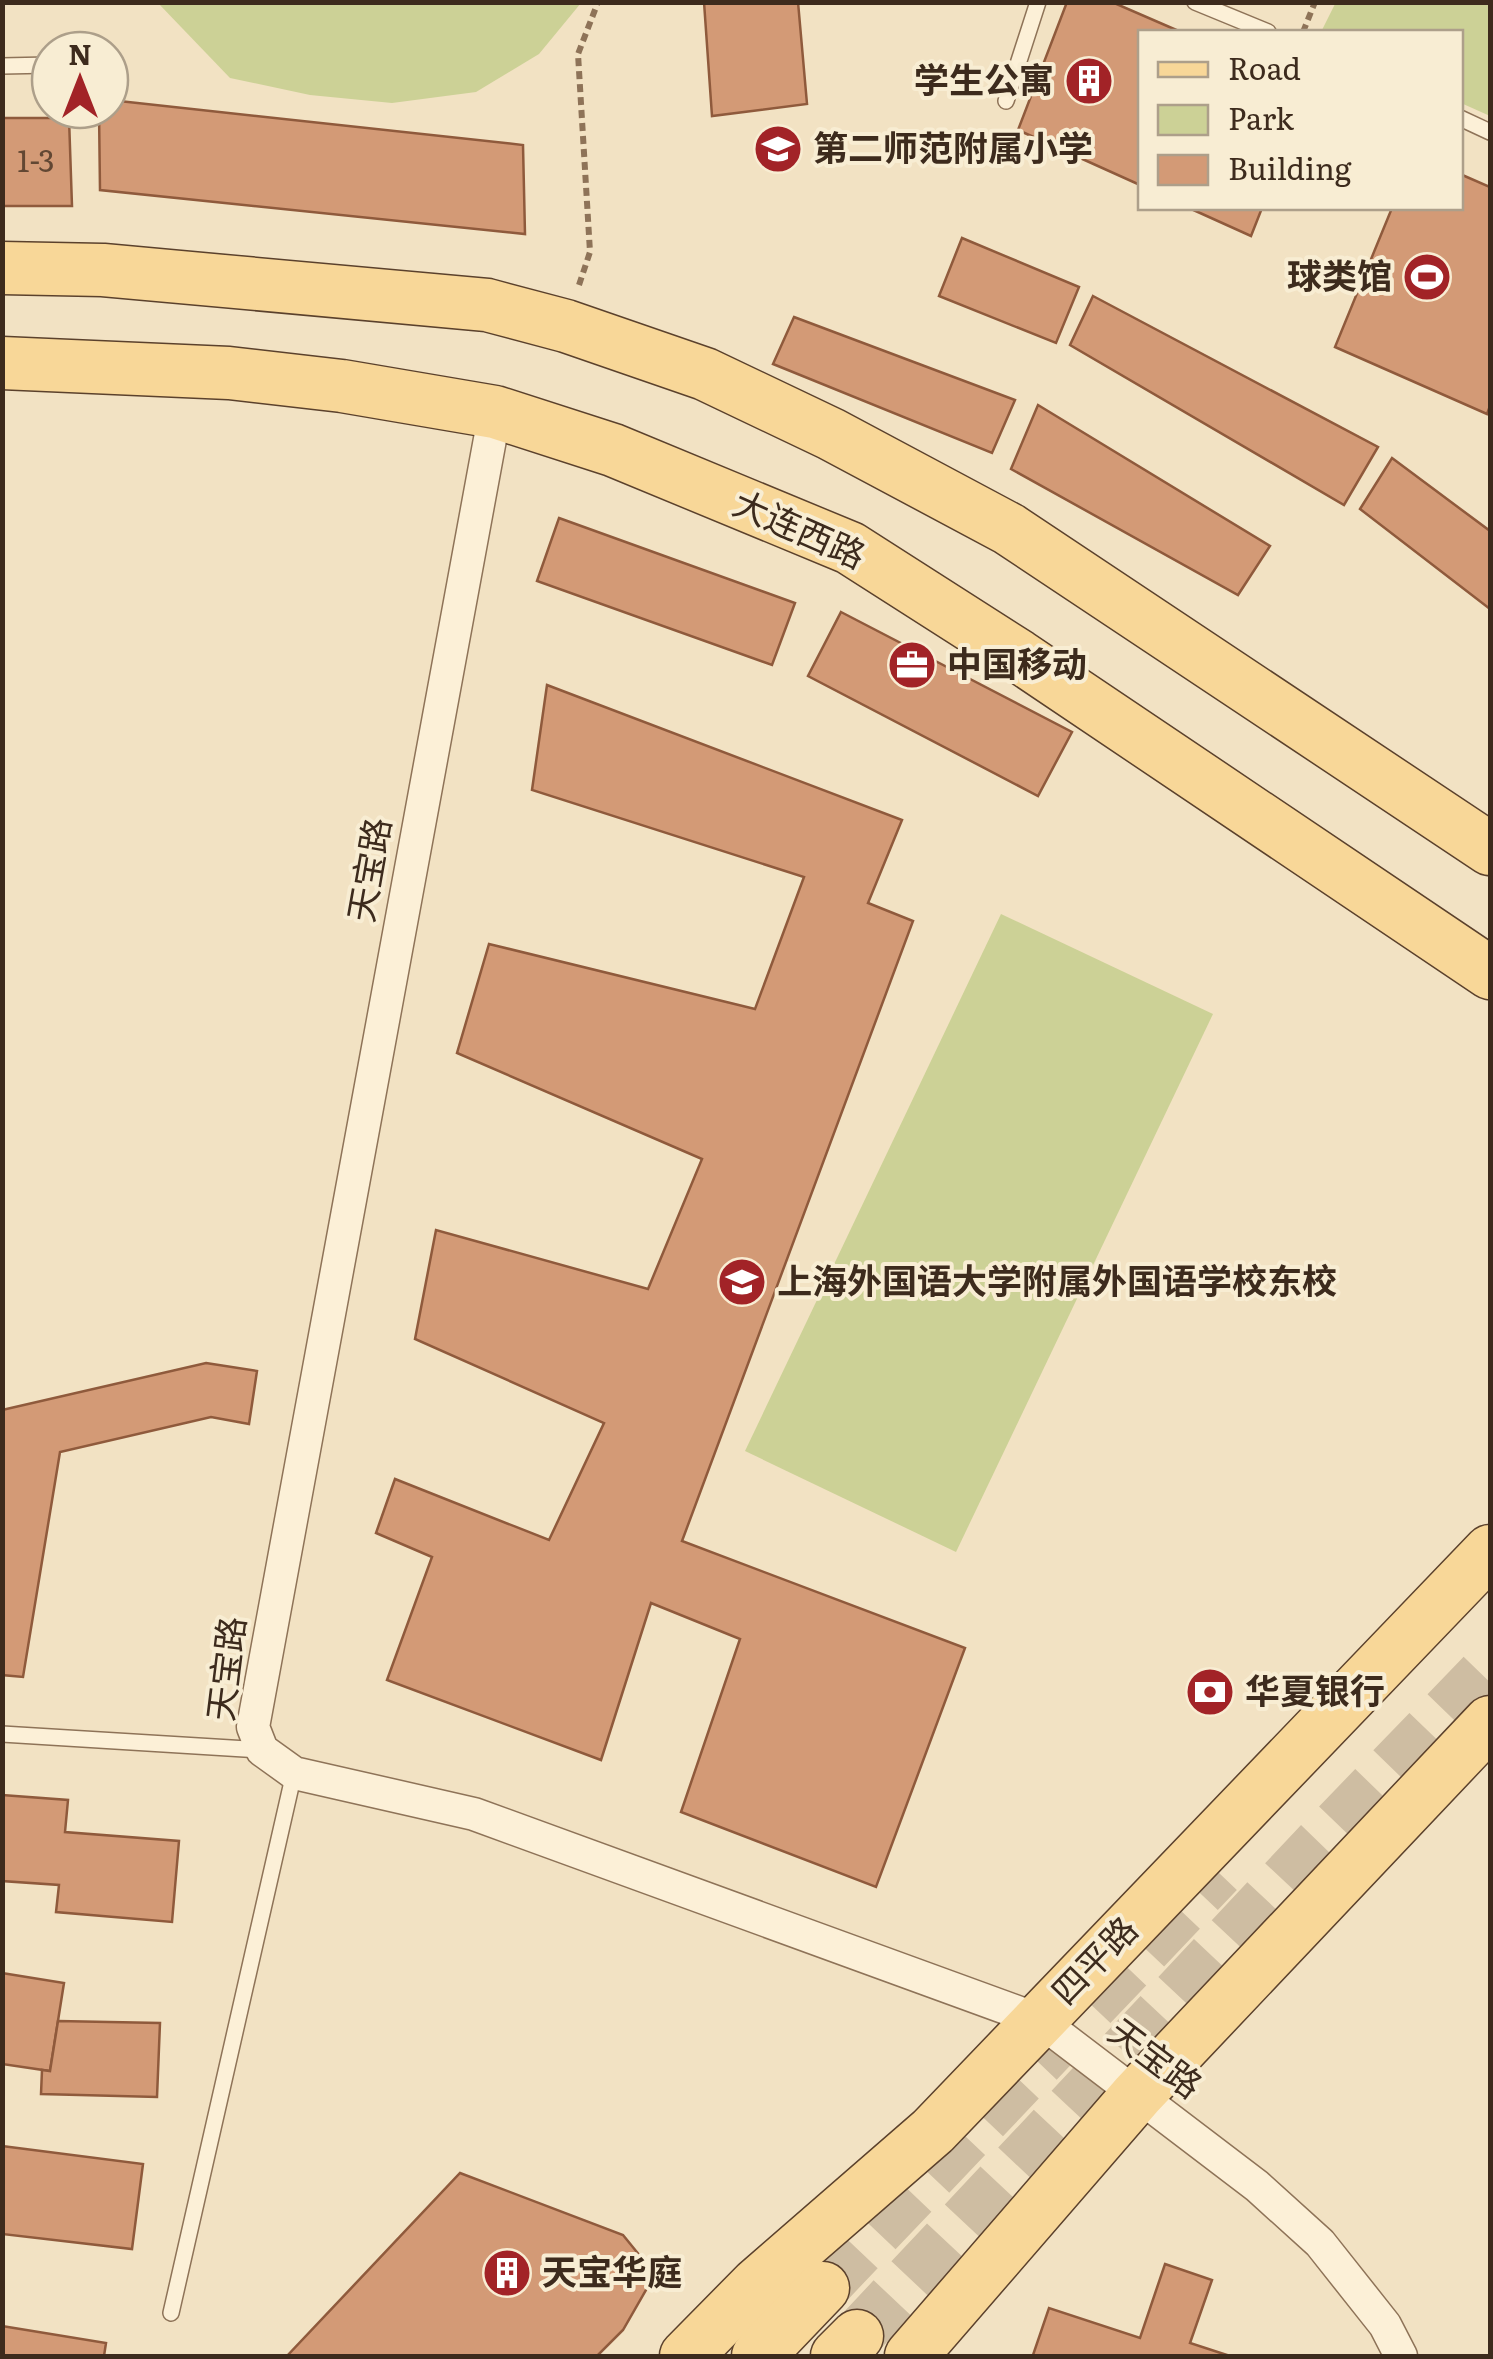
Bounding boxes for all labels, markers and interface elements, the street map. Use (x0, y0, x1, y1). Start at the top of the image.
north arrow (30, 30, 130, 130)
legend (1138, 30, 1463, 210)
text: N (68, 32, 92, 74)
text: Road (1228, 45, 1301, 89)
place label: 学生公寓 (914, 52, 1054, 104)
building icon: 学生公寓 (1063, 55, 1115, 107)
text: Park (1228, 95, 1295, 139)
place label: 第二师范附属小学 (813, 120, 1093, 172)
school or university icon: 第二师范附属小学 (752, 123, 804, 175)
house number: 1-3 (17, 137, 55, 181)
text: Building (1228, 145, 1352, 189)
place label: 球类馆 (1287, 248, 1392, 300)
sports icon: 球类馆 (1401, 251, 1453, 303)
street label: 大连西路 (726, 475, 875, 579)
place label: 中国移动 (947, 636, 1087, 688)
office icon: 中国移动 (886, 639, 938, 691)
street label: 天宝路 (332, 813, 402, 926)
place label: 上海外国语大学附属外国语学校东校 (777, 1253, 1337, 1305)
school or university icon: 上海外国语大学附属外国语学校东校 (716, 1256, 768, 1308)
street label: 天宝路 (192, 1613, 256, 1724)
place label: 华夏银行 (1245, 1663, 1385, 1715)
bank icon: 华夏银行 (1184, 1666, 1236, 1718)
street label: 四平路 (1038, 1903, 1148, 2015)
street label: 天宝路 (1099, 2004, 1214, 2109)
place label: 天宝华庭 (542, 2244, 682, 2296)
building icon: 天宝华庭 (481, 2247, 533, 2299)

